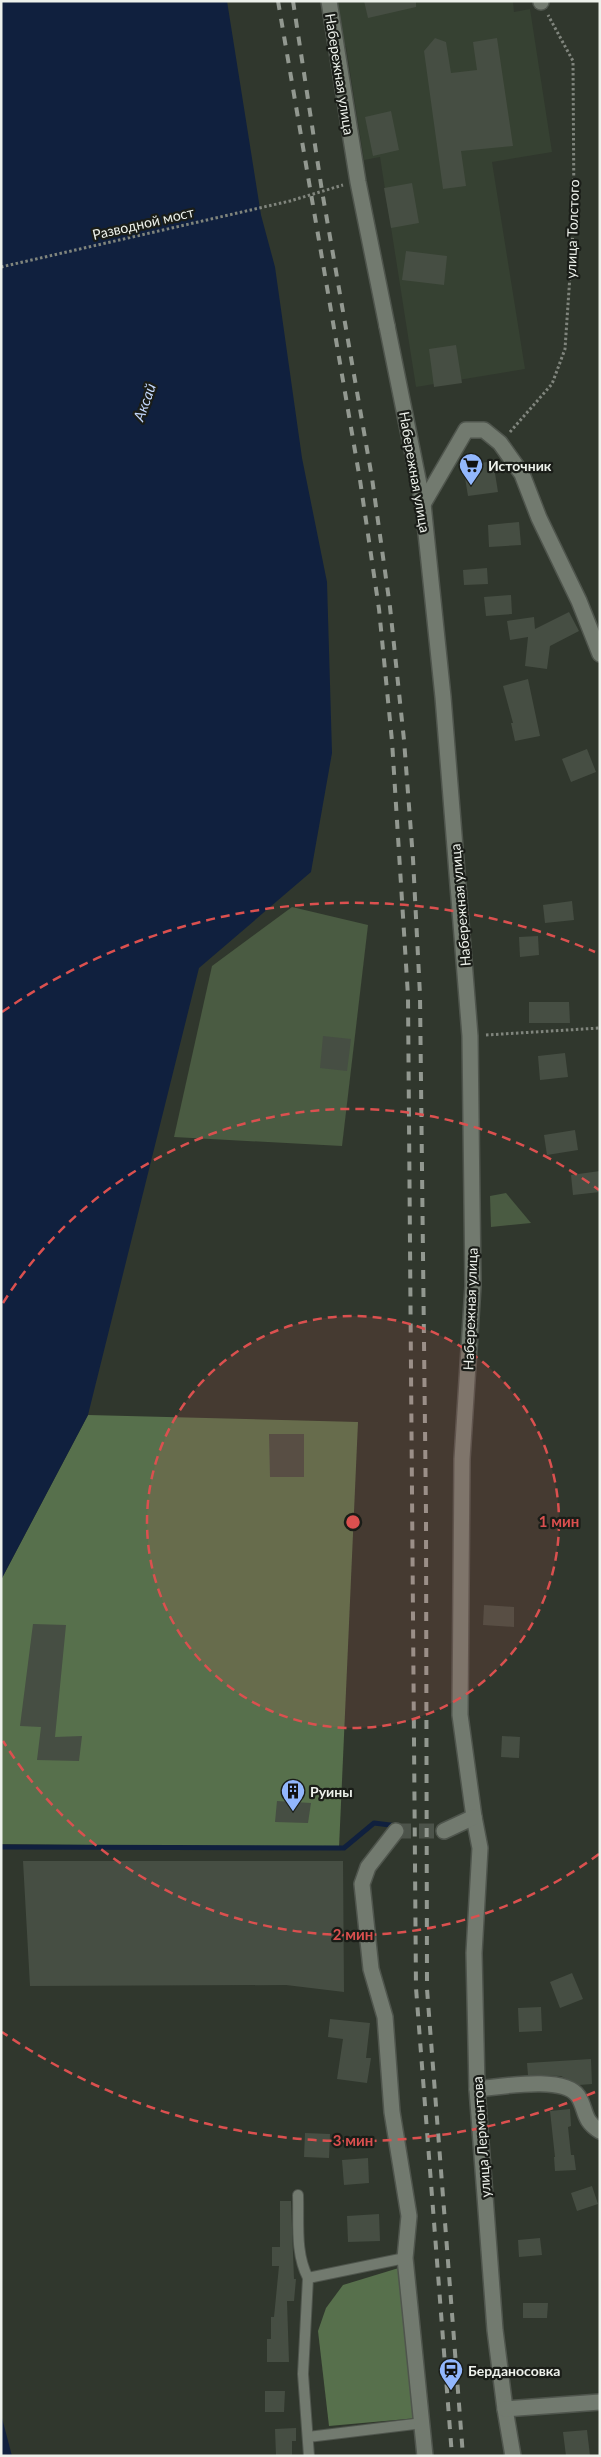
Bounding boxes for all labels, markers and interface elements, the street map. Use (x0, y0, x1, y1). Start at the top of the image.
street label: Набережная улица (322, 12, 358, 136)
street label: улица Толстого (562, 179, 582, 279)
street label: Разводной мост (91, 203, 195, 243)
water label: Аксай (129, 381, 159, 424)
street label: Набережная улица (396, 410, 434, 534)
supermarket icon: Источник (458, 452, 484, 486)
place label: Источник (488, 457, 552, 474)
street label: Набережная улица (446, 843, 474, 967)
street label: Набережная улица (459, 1247, 481, 1371)
text: 1 мин (539, 1512, 579, 1530)
centre of rings (344, 1513, 362, 1531)
building icon: Руины (280, 1778, 306, 1812)
place label: Руины (310, 1783, 353, 1800)
text: 2 мин (333, 1925, 373, 1943)
street label: улица Лермонтова (468, 2076, 494, 2198)
text: 3 мин (333, 2131, 373, 2149)
station icon: Берданосовка (438, 2357, 464, 2391)
place label: Берданосовка (468, 2362, 560, 2379)

